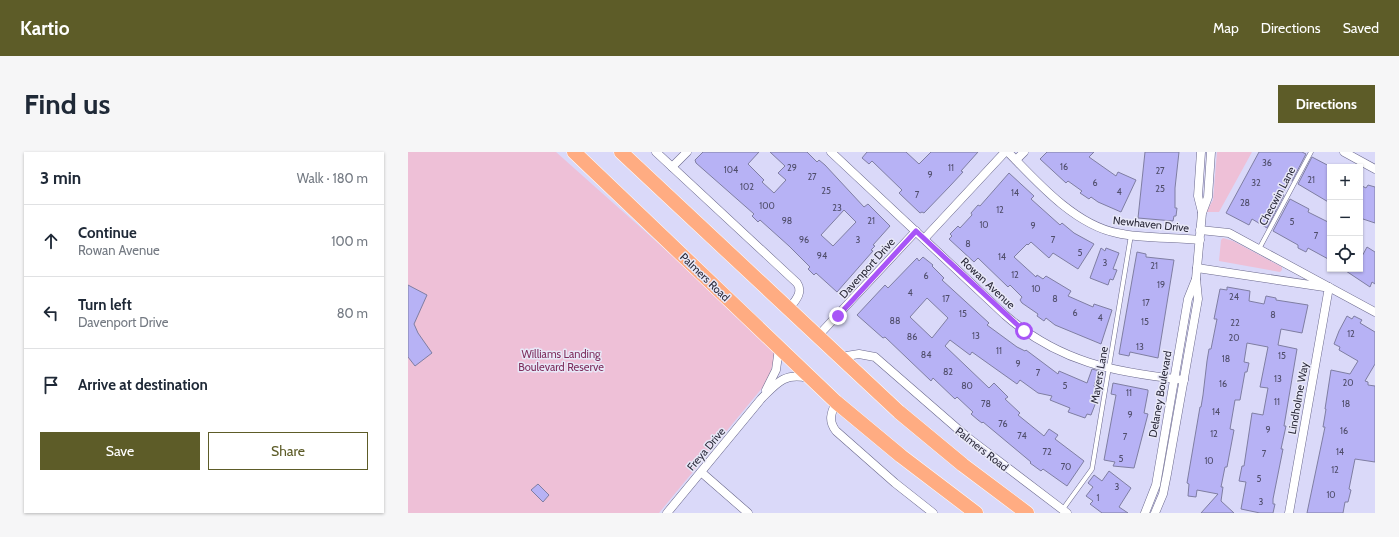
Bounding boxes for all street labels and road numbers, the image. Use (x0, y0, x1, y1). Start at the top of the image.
street label: Checwin Lane (1256, 164, 1299, 228)
street label: Newhaven Drive (1112, 213, 1190, 235)
street label: Davenport Drive (836, 235, 898, 301)
street label: Palmers Road (677, 250, 733, 304)
street label: Rowan Avenue (958, 254, 1018, 312)
street label: Mayers Lane (1087, 345, 1111, 405)
street label: Delaney Boulevard (1145, 350, 1175, 438)
street label: Lindholme Way (1285, 360, 1311, 435)
street label: Freya Drive (684, 424, 728, 473)
street label: Palmers Road (953, 424, 1011, 474)

